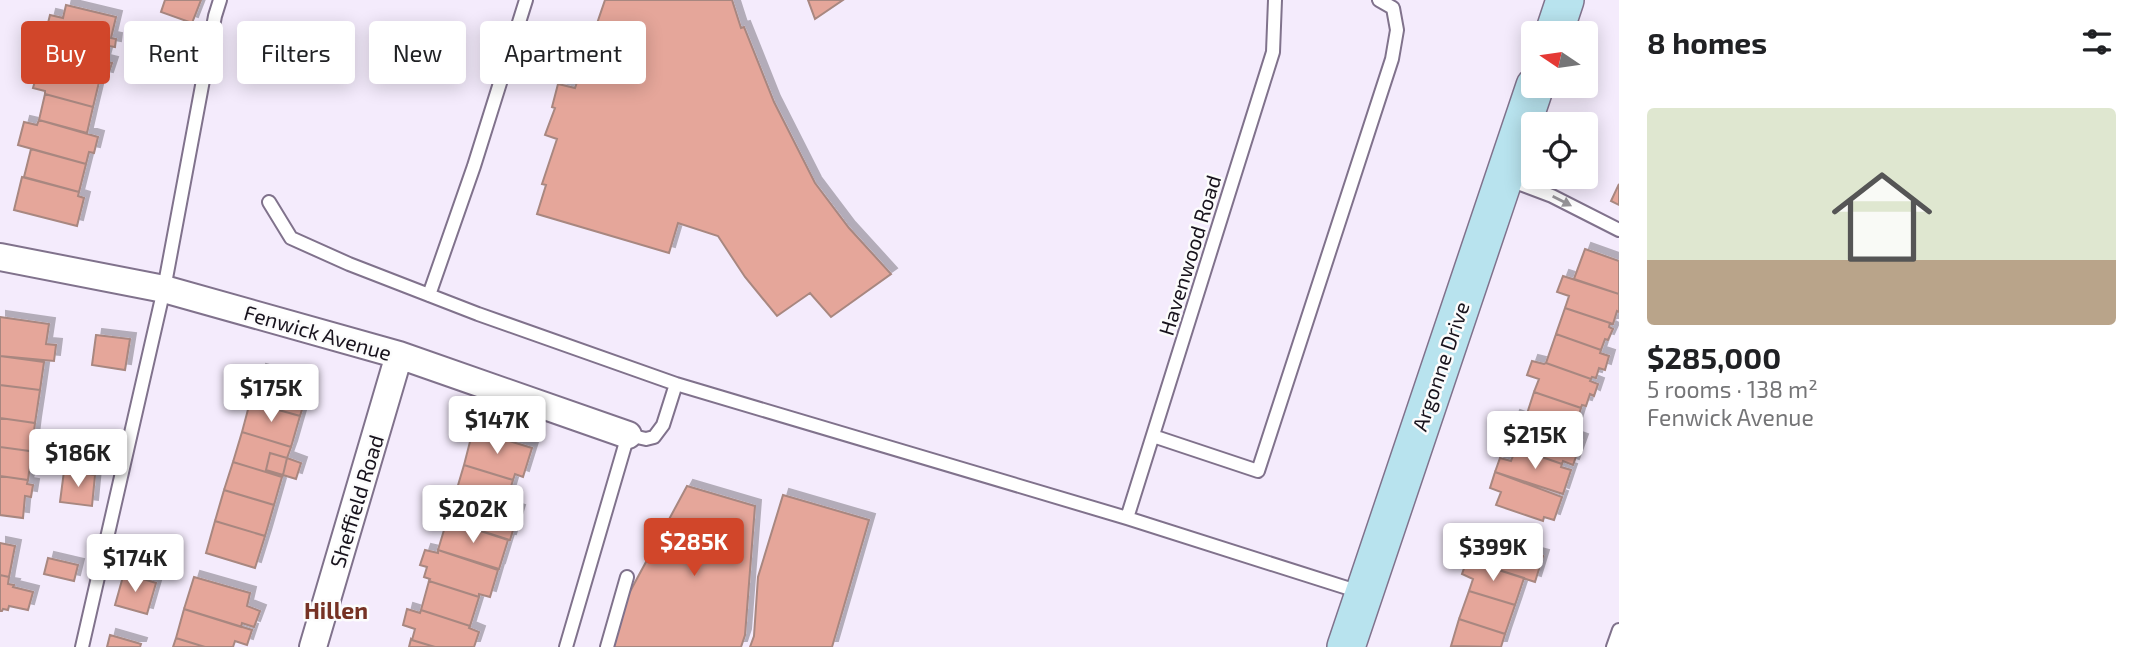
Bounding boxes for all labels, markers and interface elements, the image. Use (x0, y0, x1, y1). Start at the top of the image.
chip: Buy (21, 21, 110, 84)
chip: Rent (124, 21, 223, 84)
chip: Filters (237, 21, 355, 84)
chip: New (369, 21, 466, 84)
chip: Apartment (480, 21, 646, 84)
north arrow (1521, 21, 1598, 98)
map controls (1521, 21, 1598, 189)
icon: filters (2078, 23, 2116, 61)
text: 8 homes (1647, 24, 1767, 60)
button: locate (1521, 112, 1598, 189)
icon: home (1819, 154, 1945, 280)
street label: Havenwood Road (1153, 172, 1225, 338)
one-way arrow (1552, 196, 1572, 207)
street label: Argonne Drive (1406, 298, 1474, 434)
street label: Fenwick Avenue (241, 299, 395, 365)
text: $285,000 (1647, 339, 1781, 375)
pin: $175K (222, 364, 320, 424)
text: $175K (240, 373, 302, 401)
text: 5 rooms · 138 m² (1647, 375, 1818, 403)
pin: $147K (448, 396, 546, 456)
text: Fenwick Avenue (1647, 403, 1814, 431)
text: $147K (465, 405, 529, 433)
pin: $215K (1486, 412, 1584, 471)
text: $215K (1503, 420, 1567, 448)
pin: $186K (29, 430, 127, 489)
street label: Sheffield Road (324, 432, 388, 570)
text: $186K (45, 438, 111, 466)
pin: $202K (424, 486, 522, 545)
text: $202K (438, 494, 508, 522)
pin: $285K (645, 518, 743, 578)
pin: $399K (1444, 524, 1542, 583)
text: $285K (660, 527, 728, 555)
text: $399K (1459, 532, 1527, 560)
pin: $174K (86, 534, 184, 594)
text: $174K (103, 543, 167, 571)
district label: Hillen (304, 596, 368, 624)

